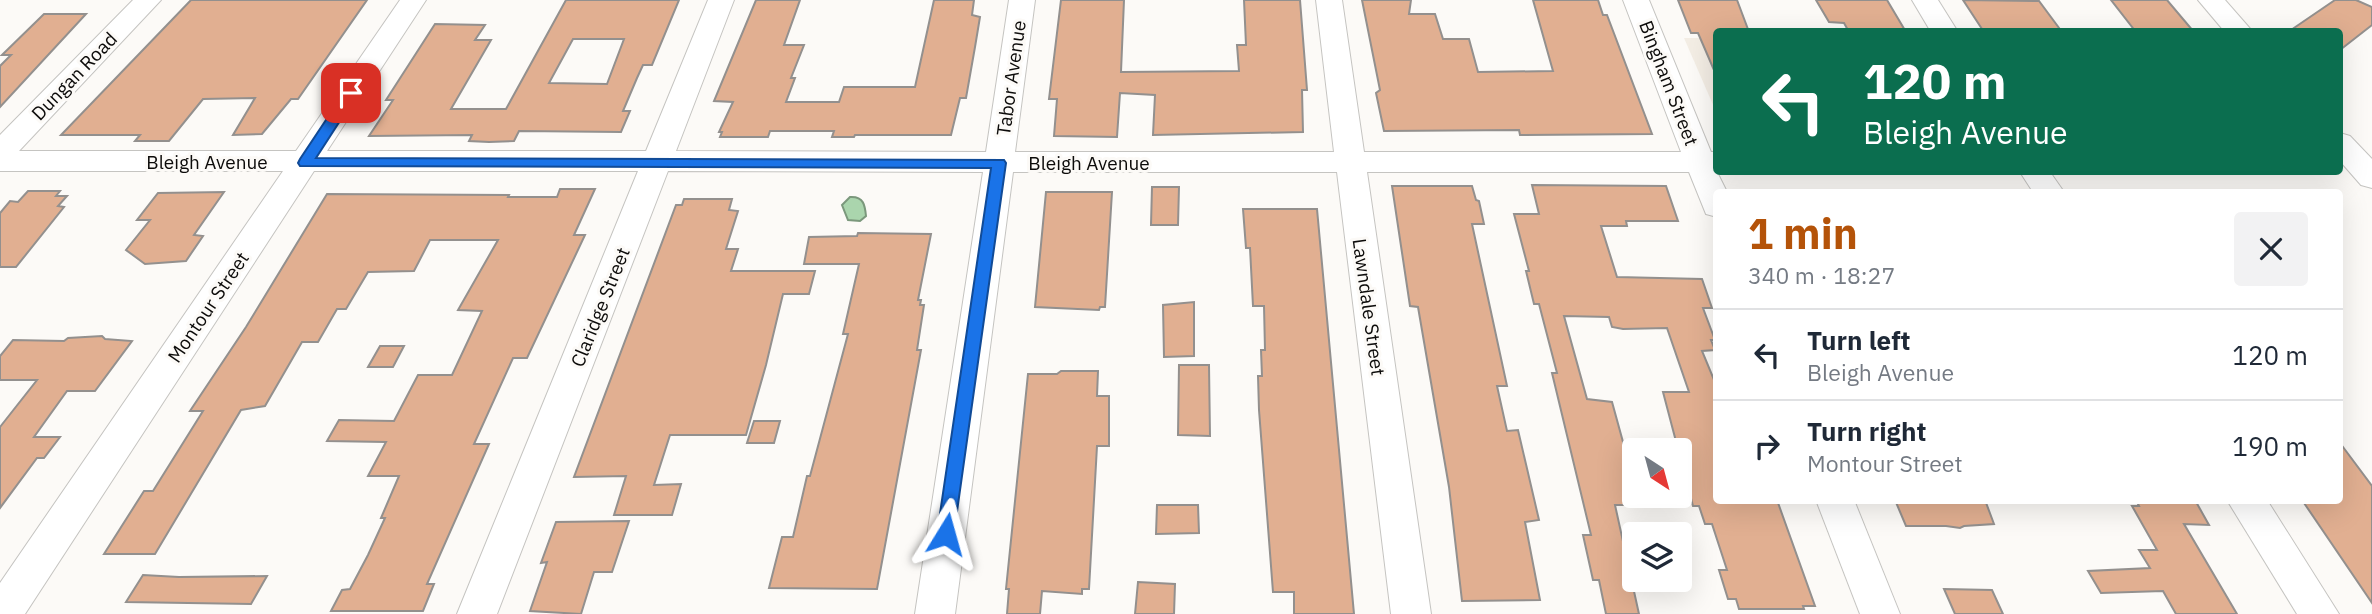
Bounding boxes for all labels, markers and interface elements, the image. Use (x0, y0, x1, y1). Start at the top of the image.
street label: Bingham Street (1634, 17, 1704, 149)
street label: Tabor Avenue (991, 19, 1031, 137)
street label: Dungan Road (26, 27, 122, 125)
text: 120 m (1863, 49, 2007, 112)
icon: left (1748, 56, 1839, 147)
pin (321, 63, 381, 123)
icon: arrive (332, 74, 370, 112)
text: Bleigh Avenue (1863, 111, 2068, 153)
street label: Bleigh Avenue (146, 150, 268, 174)
street label: Bleigh Avenue (1028, 151, 1150, 175)
text: 1 min (1748, 206, 1858, 261)
button: close (2234, 212, 2308, 286)
street label: Lawndale Street (1347, 237, 1391, 377)
street label: Claridge Street (565, 244, 635, 370)
street label: Montour Street (162, 247, 254, 367)
text: 340 m · 18:27 (1748, 260, 1895, 290)
text: Turn left (1807, 323, 1910, 357)
icon: left (1748, 336, 1786, 374)
text: 120 m (2232, 338, 2308, 372)
text: Bleigh Avenue (1807, 357, 1954, 387)
text: Turn right (1807, 414, 1926, 448)
icon: right (1748, 427, 1786, 465)
text: 190 m (2232, 429, 2308, 463)
north arrow (1622, 438, 1692, 508)
map controls (1622, 438, 1692, 592)
text: Montour Street (1807, 448, 1963, 478)
position arrow (909, 497, 983, 571)
button: layers (1622, 522, 1692, 592)

